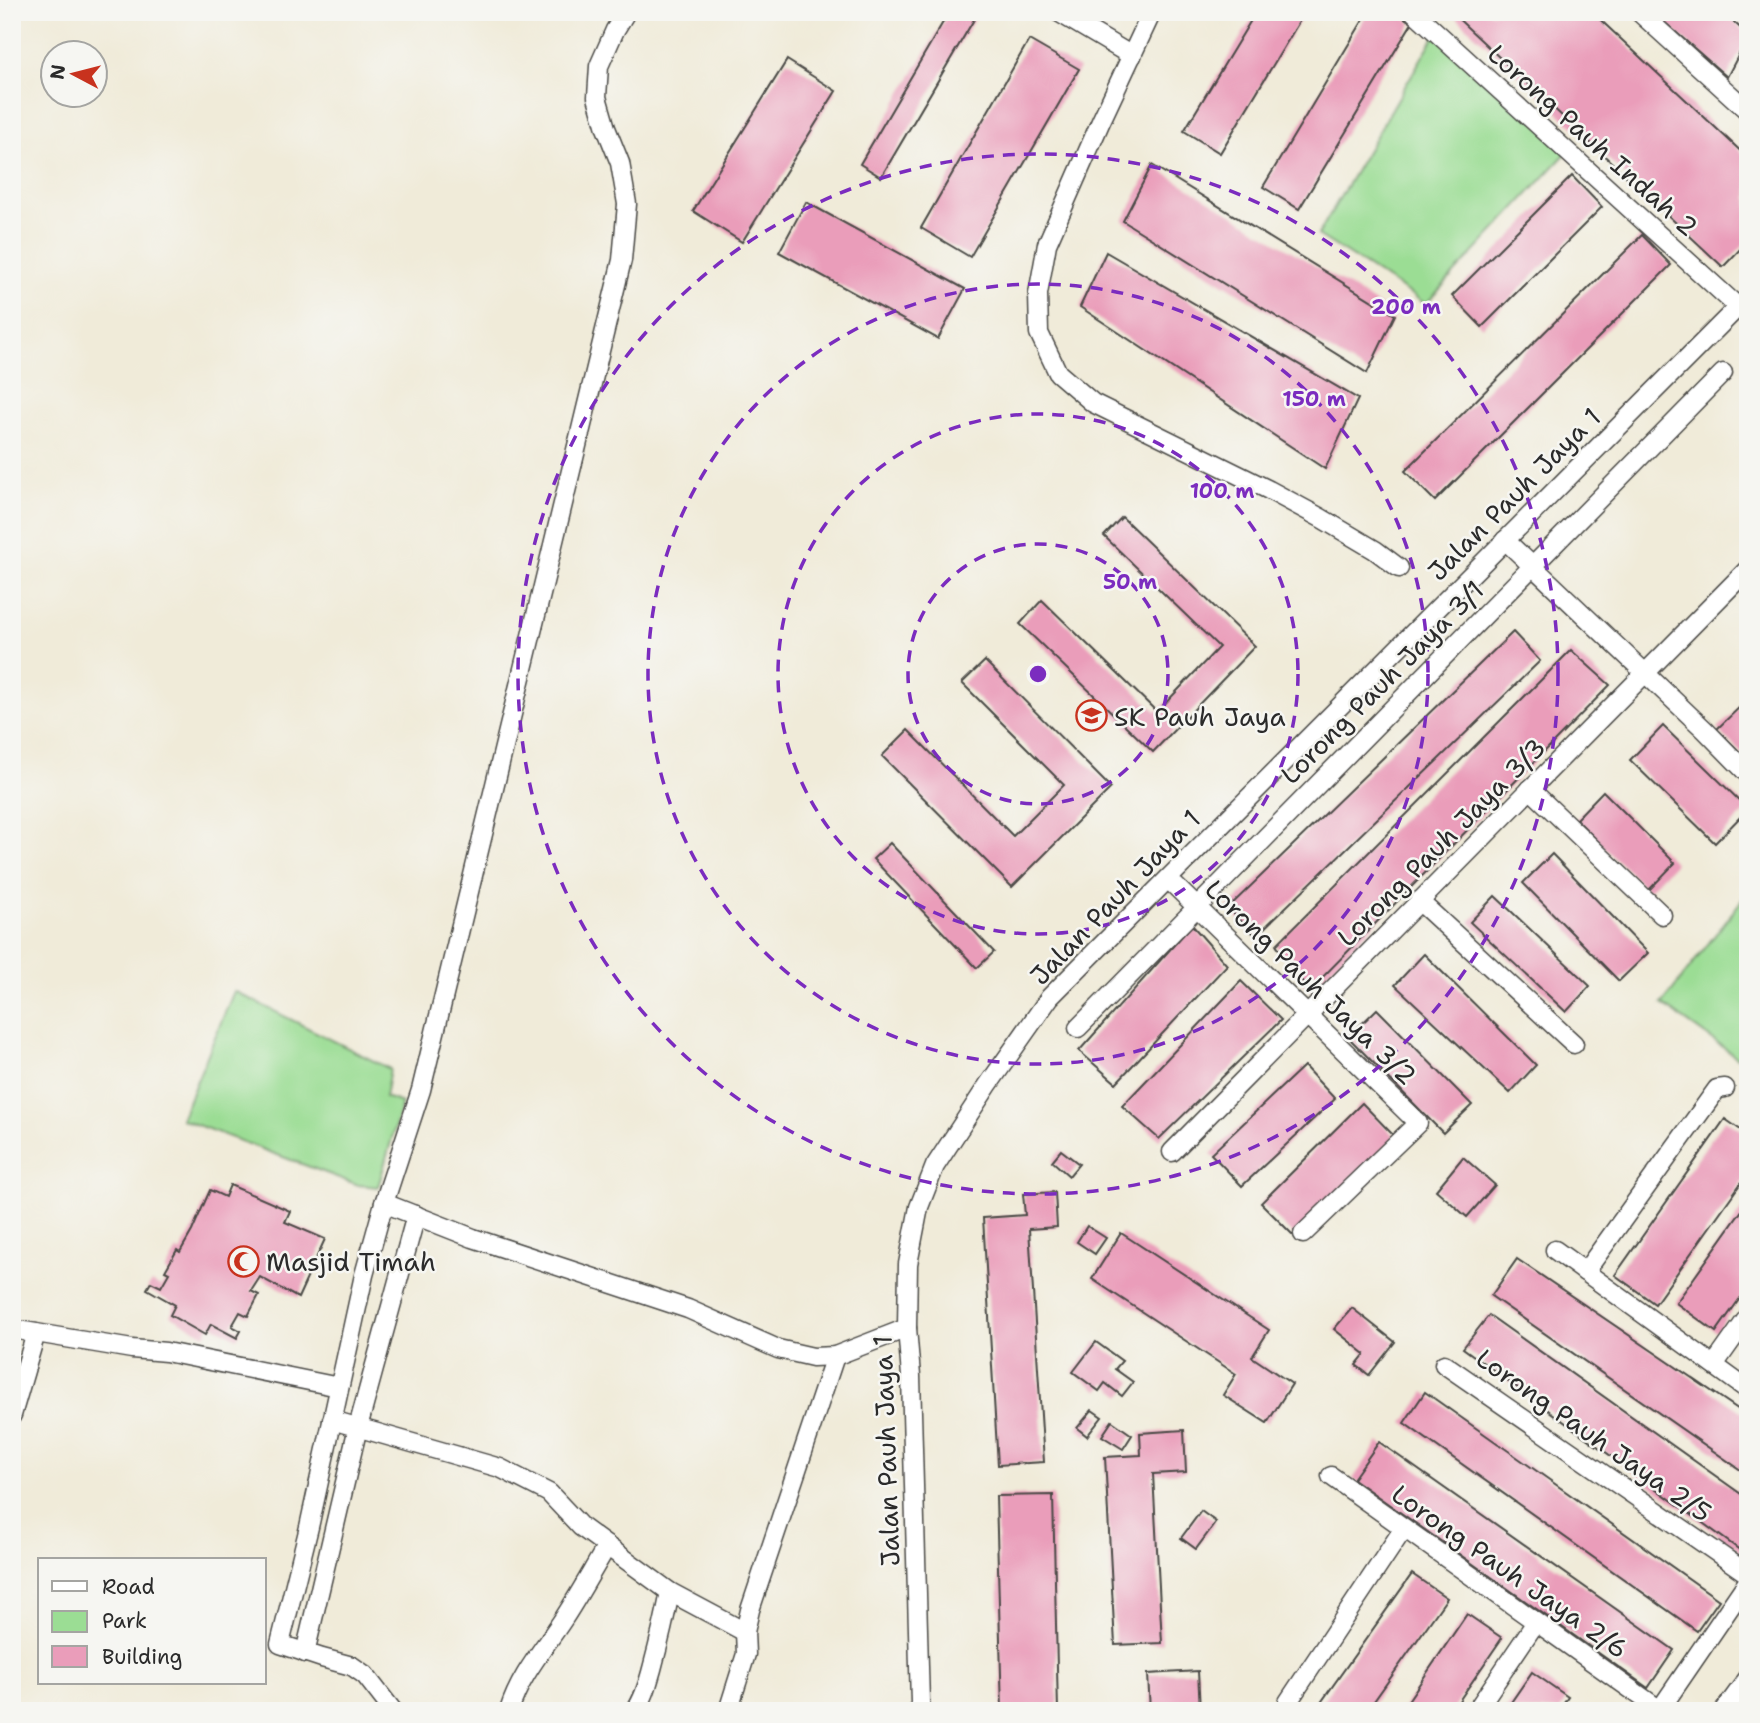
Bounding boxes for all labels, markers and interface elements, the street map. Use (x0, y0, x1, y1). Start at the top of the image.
street label: Lorong Pauh Indah 2 (1480, 36, 1706, 244)
north arrow (38, 38, 108, 108)
text: N (44, 63, 71, 81)
text: 200 m (1371, 293, 1441, 321)
text: 150 m (1282, 385, 1346, 413)
street label: Jalan Pauh Jaya 1 (1420, 400, 1608, 588)
text: 100 m (1190, 477, 1254, 505)
text: 50 m (1103, 568, 1157, 596)
street label: Lorong Pauh Jaya 3/1 (1273, 573, 1491, 791)
centre of rings (1026, 662, 1050, 686)
school or university icon: SK Pauh Jaya (1074, 699, 1108, 733)
place label: SK Pauh Jaya (1114, 699, 1286, 734)
street label: Lorong Pauh Jaya 3/3 (1329, 730, 1553, 954)
street label: Jalan Pauh Jaya 1 (1022, 802, 1208, 992)
street label: Lorong Pauh Jaya 3/2 (1198, 872, 1424, 1092)
mosque icon: Masjid Timah (226, 1244, 260, 1278)
place label: Masjid Timah (266, 1244, 436, 1279)
street label: Jalan Pauh Jaya 1 (864, 1335, 908, 1567)
street label: Lorong Pauh Jaya 2/5 (1469, 1340, 1719, 1530)
street label: Lorong Pauh Jaya 2/6 (1385, 1476, 1635, 1666)
legend (38, 1558, 266, 1684)
text: Road (102, 1573, 155, 1601)
text: Park (102, 1607, 147, 1635)
text: Building (102, 1643, 182, 1671)

